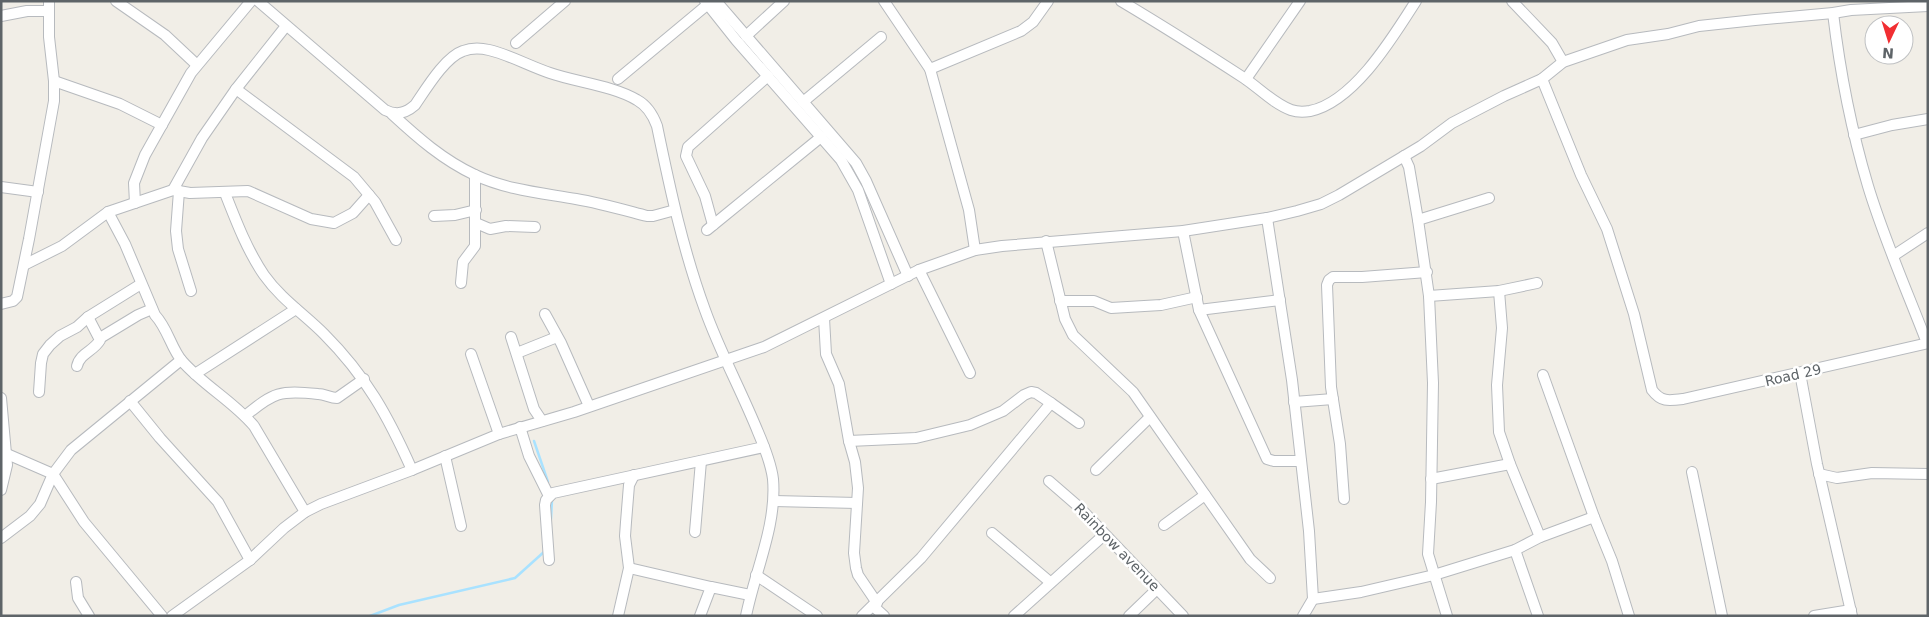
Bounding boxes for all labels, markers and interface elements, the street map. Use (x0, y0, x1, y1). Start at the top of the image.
north arrow (1864, 15, 1914, 65)
text: N (1882, 45, 1894, 61)
street label: Road 29 (1763, 361, 1823, 389)
street label: Rainbow avenue (1071, 500, 1163, 594)

